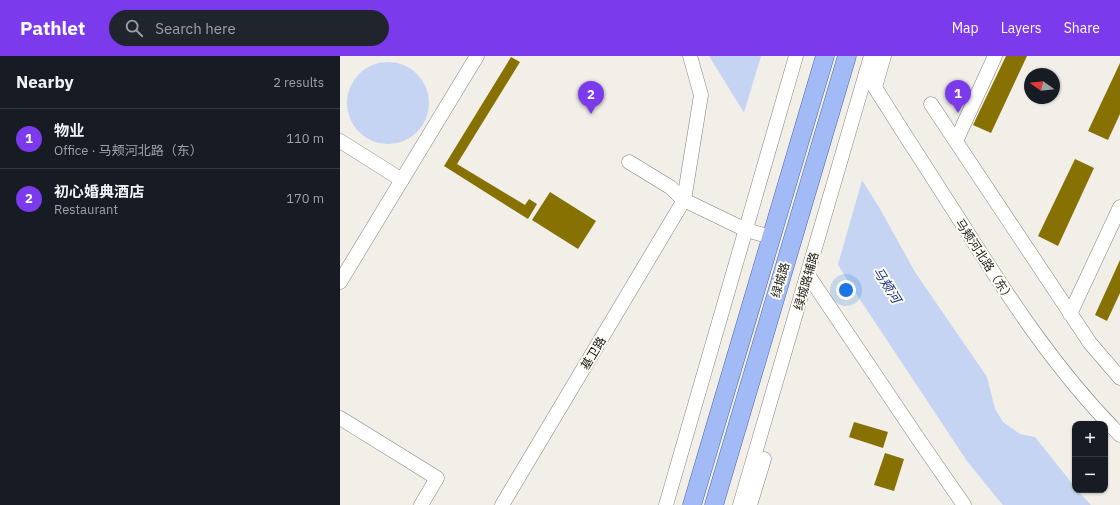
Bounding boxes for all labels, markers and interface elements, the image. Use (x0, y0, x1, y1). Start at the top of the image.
search box (109, 10, 389, 46)
text: Pathlet (20, 16, 85, 40)
icon: search (123, 17, 145, 39)
text: Search here (155, 19, 236, 38)
text: Map (952, 19, 979, 37)
text: Layers (1001, 19, 1042, 37)
text: Share (1064, 19, 1100, 37)
north arrow (1024, 68, 1060, 104)
text: Nearby (16, 71, 74, 93)
text: 2 results (273, 74, 324, 91)
pin: 1 (945, 80, 971, 113)
pin: 2 (578, 81, 604, 114)
text: 物业 (54, 121, 84, 140)
text: 1 (25, 130, 33, 147)
text: 110 m (286, 130, 324, 147)
text: Office · 马颊河北路（东） (54, 142, 203, 159)
text: 初心婚典酒店 (54, 182, 144, 201)
text: 2 (25, 190, 33, 207)
text: 170 m (286, 190, 324, 207)
text: Restaurant (54, 201, 118, 218)
street label: 马颊河北路（东） (953, 216, 1017, 304)
street label: 绿城路辅路 (791, 250, 821, 312)
street label: 绿城路 (768, 261, 792, 299)
water label: 马颊河 (869, 264, 906, 309)
your location (836, 280, 856, 300)
street label: 基卫路 (577, 334, 609, 372)
map controls (1072, 421, 1108, 493)
button: + (1072, 421, 1108, 457)
button: − (1072, 457, 1108, 493)

